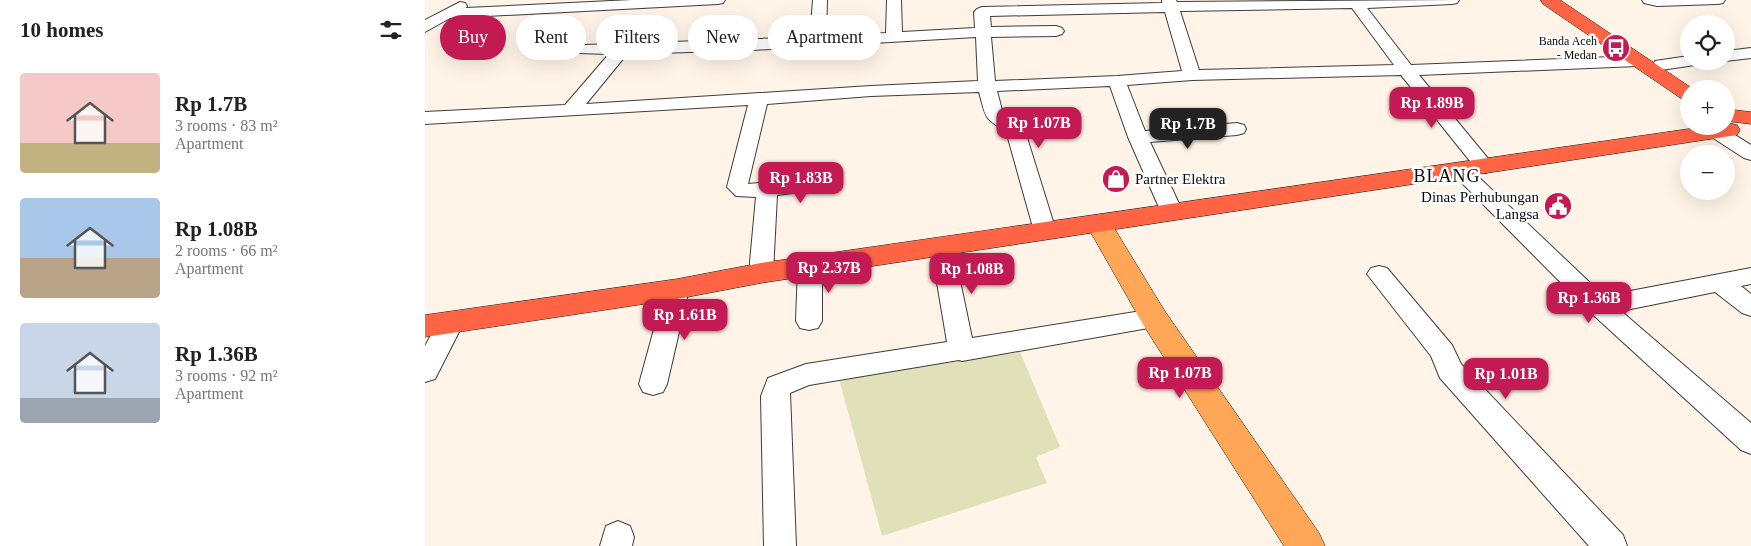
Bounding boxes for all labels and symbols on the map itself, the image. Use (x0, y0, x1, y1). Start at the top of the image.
bus stop icon: Banda Aceh - Medan (1601, 33, 1631, 63)
place label: Banda Aceh - Medan (1539, 34, 1597, 62)
pin: Rp 1.89B (1380, 86, 1484, 129)
pin: Rp 1.07B (987, 106, 1091, 149)
pin: Rp 1.7B (1142, 108, 1234, 150)
pin: Rp 1.83B (749, 162, 853, 204)
shop icon: Partner Elektra (1101, 164, 1131, 194)
district label: BLANG (1414, 166, 1481, 186)
place label: Partner Elektra (1135, 171, 1226, 187)
place label: Dinas Perhubungan Langsa (1421, 189, 1539, 222)
public building icon: Dinas Perhubungan Langsa (1543, 191, 1573, 221)
pin: Rp 2.37B (777, 252, 881, 294)
pin: Rp 1.08B (920, 252, 1024, 295)
pin: Rp 1.36B (1537, 282, 1641, 324)
pin: Rp 1.61B (633, 298, 737, 341)
pin: Rp 1.07B (1128, 356, 1232, 399)
pin: Rp 1.01B (1454, 358, 1558, 400)

